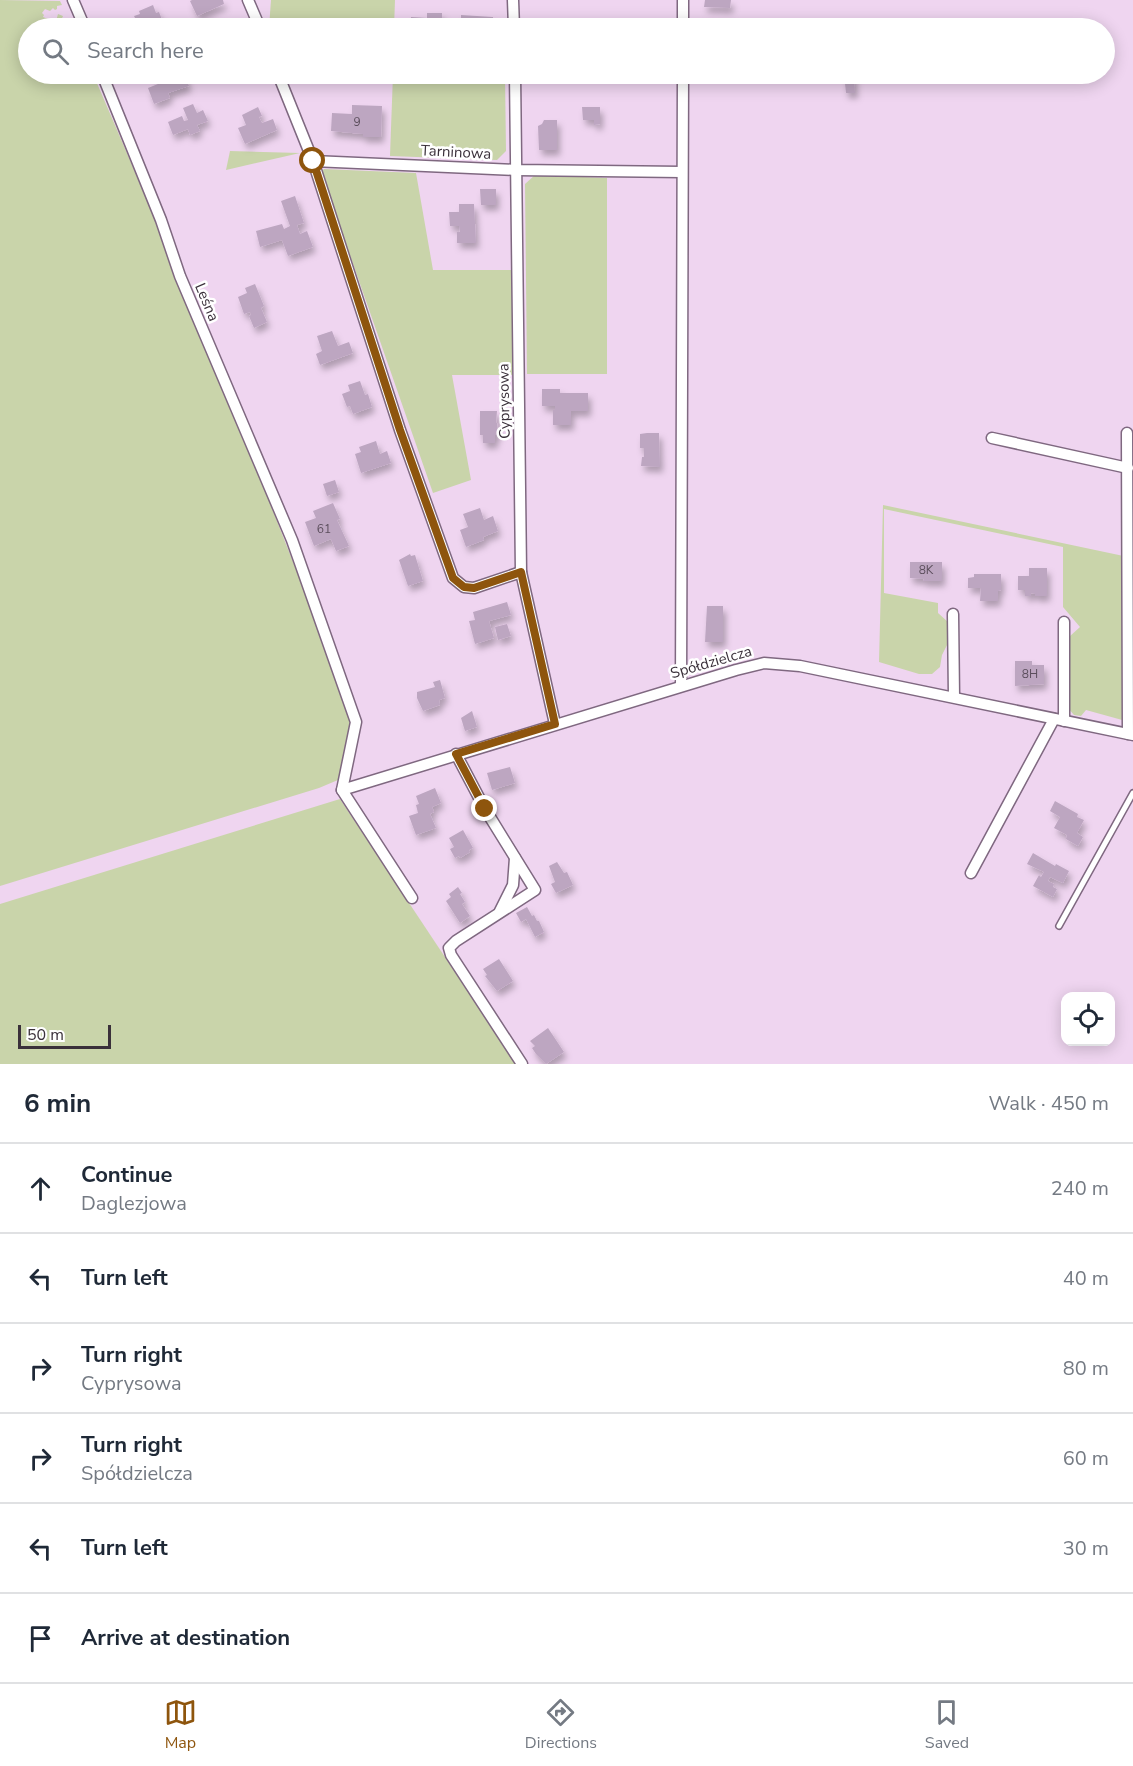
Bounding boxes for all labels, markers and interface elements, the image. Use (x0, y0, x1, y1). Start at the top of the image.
search box (18, 18, 1115, 84)
icon: search (39, 35, 72, 68)
text: Search here (87, 36, 204, 66)
house number: 9 (353, 114, 361, 130)
street label: Tarninowa (420, 140, 492, 164)
route start (299, 147, 325, 173)
street label: Leśna (190, 280, 224, 324)
street label: Cyprysowa (493, 363, 515, 439)
house number: 61 (317, 521, 331, 537)
house number: 8K (919, 562, 934, 578)
street label: Spółdzielcza (668, 641, 754, 683)
house number: 8H (1022, 666, 1038, 682)
route end (471, 795, 497, 821)
map controls (1061, 992, 1115, 1046)
button: locate (1061, 992, 1115, 1046)
scale bar (18, 1022, 111, 1050)
text: 50 m (27, 1024, 64, 1046)
text: 6 min (24, 1086, 91, 1121)
text: Walk · 450 m (989, 1090, 1109, 1117)
text: Continue (81, 1160, 172, 1190)
icon: ahead (24, 1172, 57, 1205)
text: 240 m (1051, 1175, 1109, 1202)
text: Daglezjowa (81, 1190, 187, 1217)
icon: left (24, 1262, 57, 1295)
text: Turn left (81, 1263, 168, 1293)
text: 40 m (1063, 1265, 1109, 1292)
text: Turn right (81, 1340, 182, 1370)
icon: right (24, 1352, 57, 1385)
text: 80 m (1063, 1355, 1109, 1382)
text: Cyprysowa (81, 1370, 182, 1397)
text: Turn right (81, 1430, 182, 1460)
icon: right (24, 1442, 57, 1475)
text: 60 m (1063, 1445, 1109, 1472)
text: Spółdzielcza (81, 1460, 193, 1487)
icon: left (24, 1532, 57, 1565)
text: Turn left (81, 1533, 168, 1563)
text: 30 m (1063, 1535, 1109, 1562)
icon: arrive (24, 1622, 57, 1655)
text: Arrive at destination (81, 1623, 290, 1653)
tab: Map (164, 1696, 197, 1754)
tab: Directions (525, 1696, 597, 1754)
tab: Saved (925, 1696, 969, 1754)

